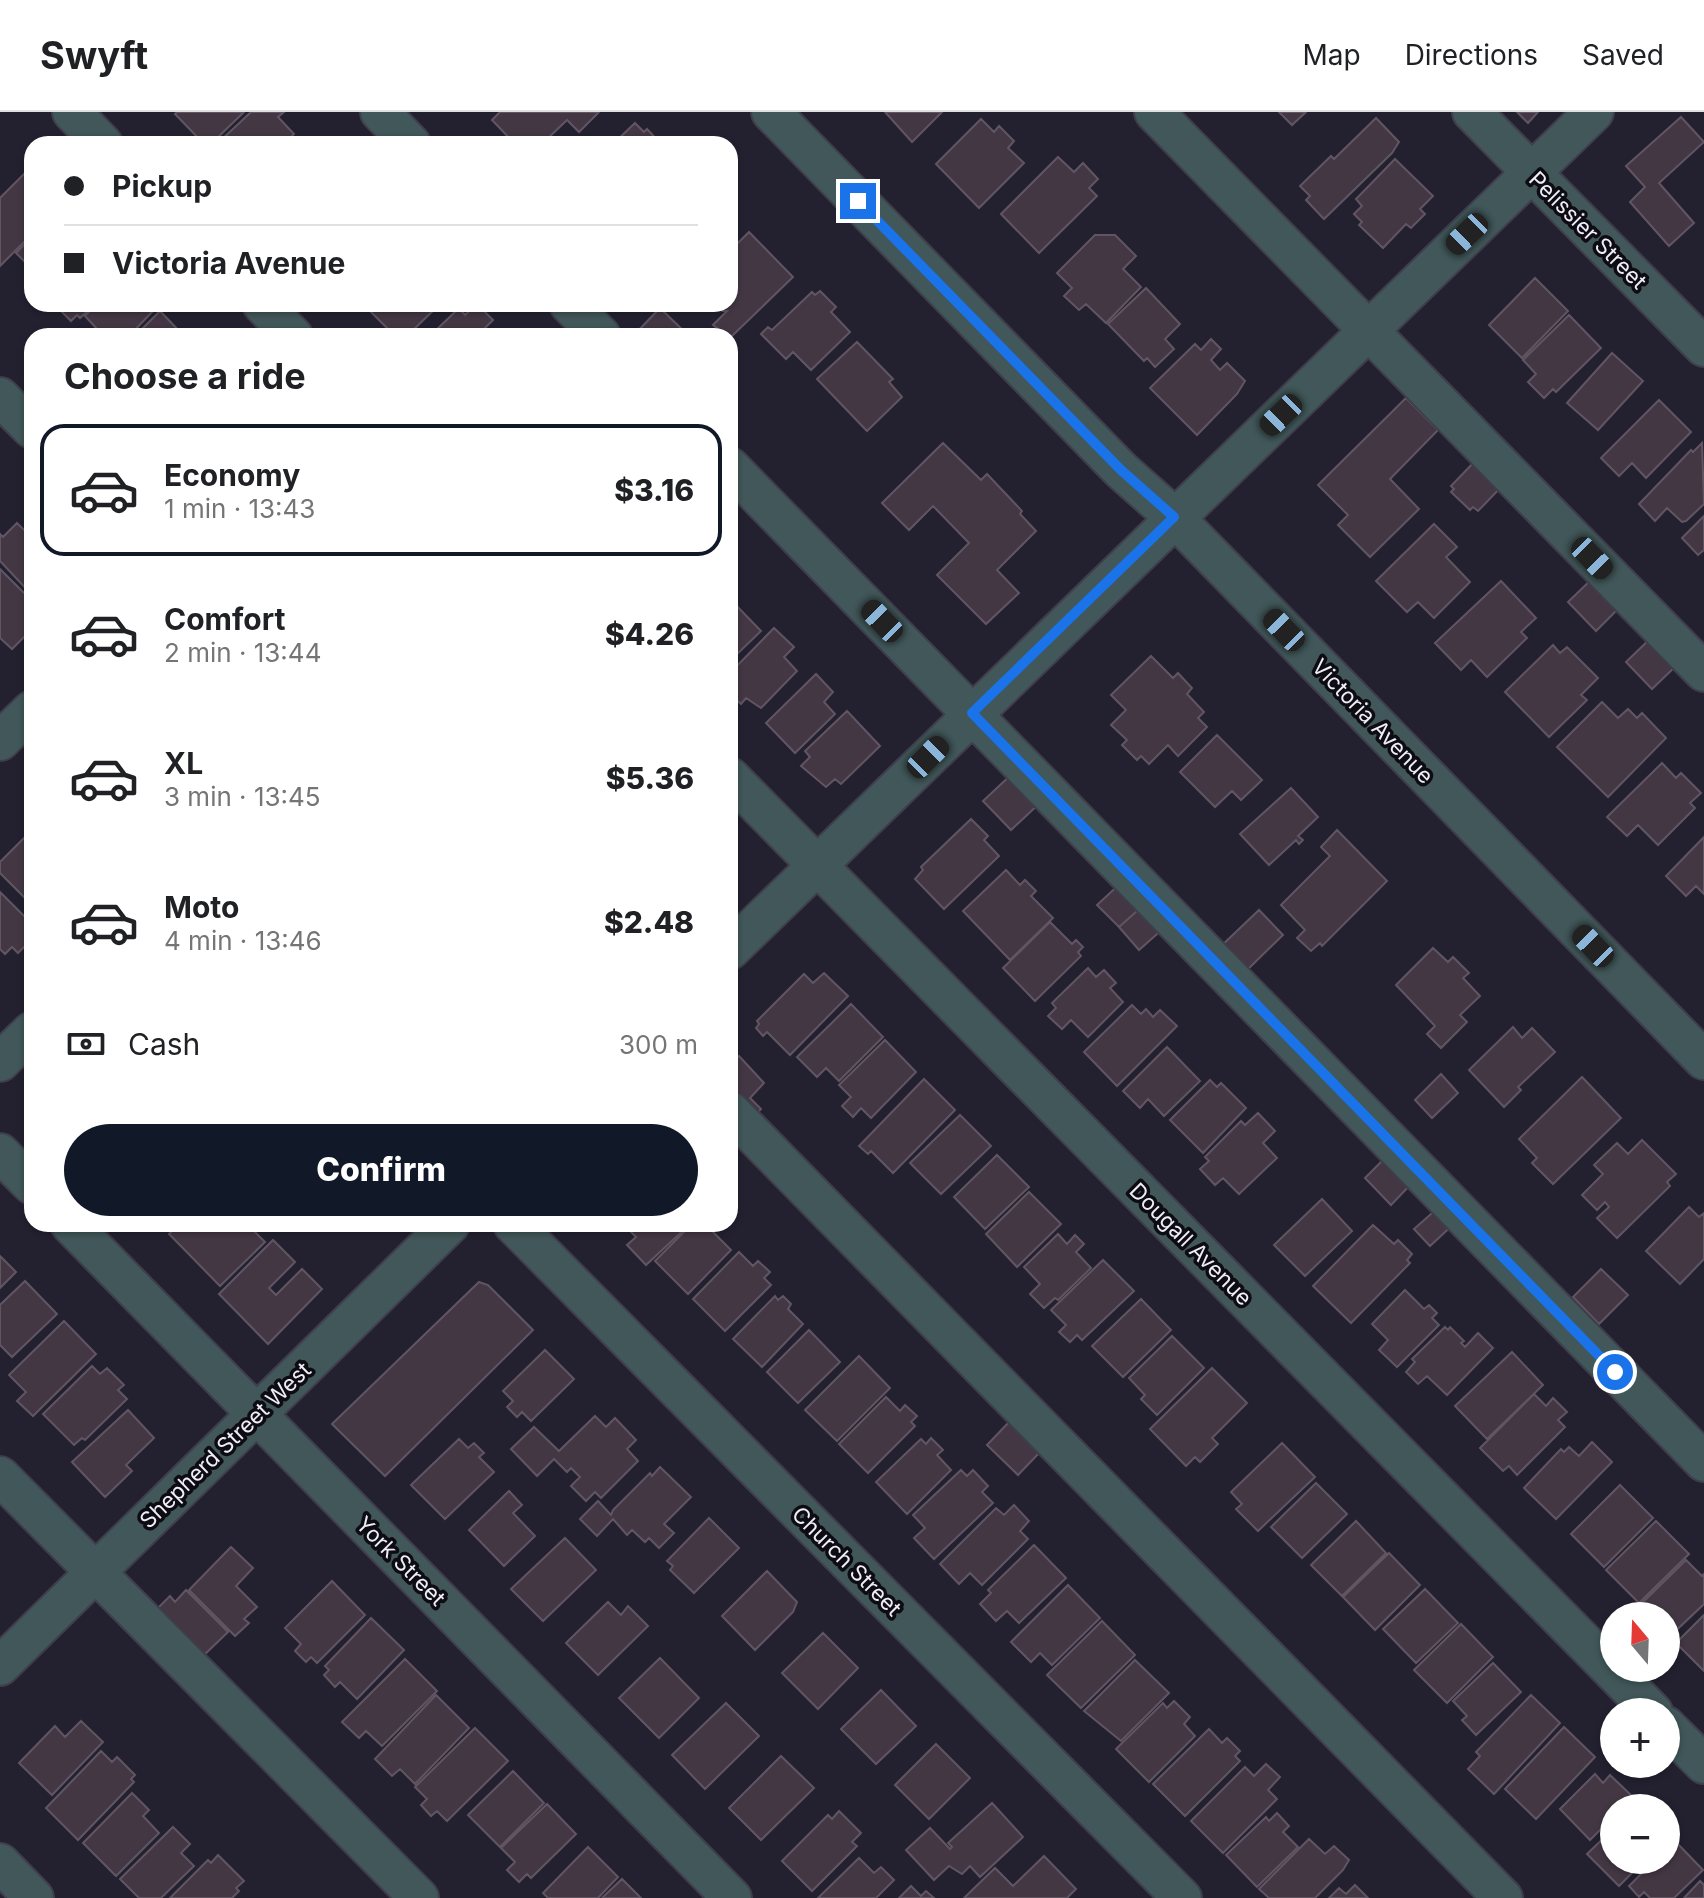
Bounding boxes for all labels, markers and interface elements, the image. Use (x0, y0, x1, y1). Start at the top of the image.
text: Swyft (40, 32, 148, 78)
text: Map (1302, 38, 1361, 72)
text: Directions (1405, 38, 1538, 72)
text: Saved (1582, 38, 1664, 72)
street label: Pelissier Street (1524, 166, 1652, 294)
text: Pickup (112, 168, 212, 204)
route end (840, 183, 876, 219)
car (1441, 209, 1493, 259)
text: Victoria Avenue (112, 245, 345, 281)
text: Choose a ride (64, 354, 306, 398)
car (1255, 390, 1307, 440)
icon: car (68, 454, 140, 526)
text: Economy (164, 457, 300, 493)
text: $3.16 (614, 472, 694, 508)
text: 1 min · 13:43 (164, 493, 315, 524)
car (1567, 532, 1617, 584)
car (857, 595, 907, 647)
icon: car (68, 598, 140, 670)
text: Comfort (164, 601, 285, 637)
car (1259, 604, 1309, 656)
text: $4.26 (605, 616, 694, 652)
text: 2 min · 13:44 (164, 637, 321, 668)
street label: Victoria Avenue (1307, 653, 1439, 789)
car (903, 732, 953, 782)
icon: car (68, 742, 140, 814)
text: XL (164, 745, 203, 781)
text: $5.36 (606, 760, 694, 796)
text: 3 min · 13:45 (164, 781, 321, 812)
icon: car (68, 886, 140, 958)
text: Moto (164, 889, 239, 925)
text: $2.48 (604, 904, 694, 940)
car (1568, 920, 1618, 972)
text: 4 min · 13:46 (164, 925, 322, 956)
icon: cash (64, 1022, 108, 1066)
text: Cash (128, 1026, 200, 1062)
text: 300 m (619, 1029, 698, 1060)
button: Confirm (64, 1124, 698, 1216)
street label: Dougall Avenue (1125, 1178, 1257, 1310)
route start (1597, 1354, 1633, 1390)
street label: Shepherd Street West (134, 1357, 316, 1533)
street label: Church Street (787, 1501, 907, 1621)
street label: York Street (351, 1511, 451, 1611)
north arrow (1600, 1602, 1680, 1682)
map controls (1600, 1602, 1680, 1874)
button: + (1600, 1698, 1680, 1778)
button: − (1600, 1794, 1680, 1874)

